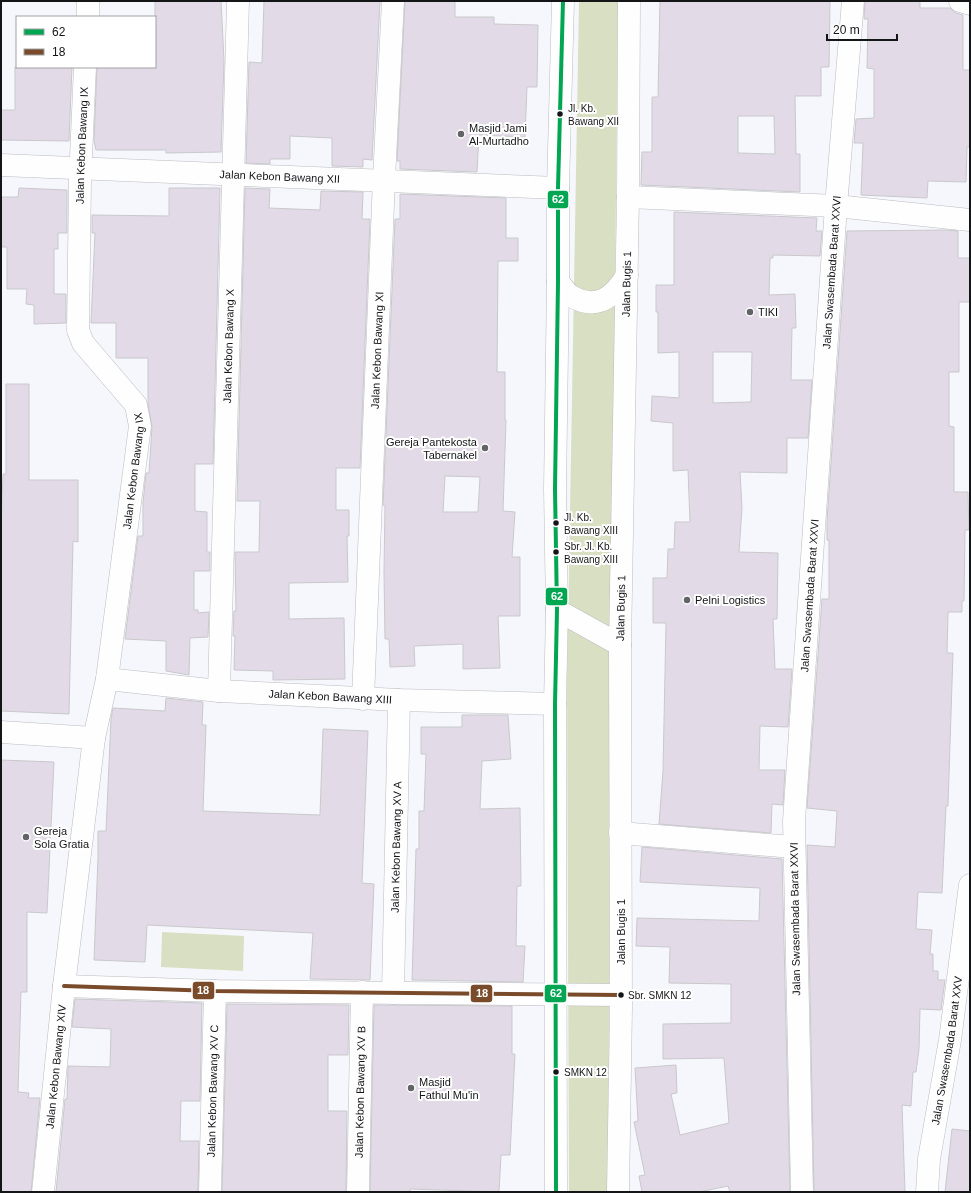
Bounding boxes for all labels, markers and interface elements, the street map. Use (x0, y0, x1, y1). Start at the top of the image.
legend (16, 16, 156, 68)
scale bar (827, 16, 897, 42)
text: 20 m (833, 23, 860, 37)
text: 62 (52, 25, 66, 39)
text: 18 (52, 45, 66, 59)
street label: Jalan Kebon Bawang IX (74, 86, 90, 204)
place label: Jl. Kb. Bawang XII (568, 103, 619, 127)
marker: Jl. Kb. Bawang XII (555, 109, 565, 119)
place label: Masjid Jami Al-Murtadho (469, 122, 529, 147)
marker: Masjid Jami Al-Murtadho (456, 129, 466, 139)
street label: Jalan Kebon Bawang XII (219, 168, 340, 185)
line badge: 62 (547, 190, 569, 209)
text: 62 (552, 193, 564, 205)
street label: Jalan Swasembada Barat XXVI (820, 195, 843, 349)
street label: Jalan Bugis 1 (620, 251, 633, 317)
street label: Jalan Kebon Bawang X (221, 288, 236, 404)
street label: Jalan Kebon Bawang XI (369, 291, 385, 409)
place label: TIKI (758, 306, 778, 318)
marker: TIKI (745, 307, 755, 317)
street label: Jalan Kebon Bawang IX (121, 411, 146, 530)
place label: Gereja Pantekosta Tabernakel (386, 436, 478, 461)
marker: Gereja Pantekosta Tabernakel (480, 443, 490, 453)
place label: Jl. Kb. Bawang XIII (564, 512, 618, 536)
marker: Jl. Kb. Bawang XIII (551, 518, 561, 528)
street label: Jalan Swasembada Barat XXVI (798, 519, 821, 673)
place label: Sbr. Jl. Kb. Bawang XIII (564, 541, 618, 565)
marker: Sbr. Jl. Kb. Bawang XIII (551, 547, 561, 557)
street label: Jalan Bugis 1 (614, 575, 627, 641)
line badge: 62 (545, 587, 568, 606)
text: 62 (551, 590, 563, 602)
place label: Pelni Logistics (695, 594, 766, 606)
marker: Pelni Logistics (682, 595, 692, 605)
street label: Jalan Kebon Bawang XIII (268, 687, 392, 706)
street label: Jalan Kebon Bawang XV A (389, 780, 403, 913)
place label: Gereja Sola Gratia (34, 825, 90, 850)
marker: Gereja Sola Gratia (21, 832, 31, 842)
street label: Jalan Swasembada Barat XXVI (788, 842, 802, 996)
street label: Jalan Bugis 1 (615, 899, 627, 965)
street label: Jalan Swasembada Barat XXV (929, 975, 964, 1126)
line badge: 18 (192, 981, 215, 1000)
text: 18 (197, 984, 209, 996)
line badge: 18 (470, 984, 493, 1003)
line badge: 62 (544, 984, 567, 1003)
text: 18 (476, 987, 488, 999)
text: 62 (550, 987, 562, 999)
marker: Sbr. SMKN 12 (616, 990, 626, 1000)
place label: Sbr. SMKN 12 (628, 990, 692, 1001)
street label: Jalan Kebon Bawang XIV (43, 1003, 68, 1129)
street label: Jalan Kebon Bawang XV C (205, 1024, 220, 1158)
street label: Jalan Kebon Bawang XV B (353, 1026, 367, 1158)
marker: SMKN 12 (551, 1067, 561, 1077)
place label: SMKN 12 (564, 1067, 607, 1078)
place label: Masjid Fathul Mu'in (419, 1076, 479, 1101)
marker: Masjid Fathul Mu'in (406, 1083, 416, 1093)

